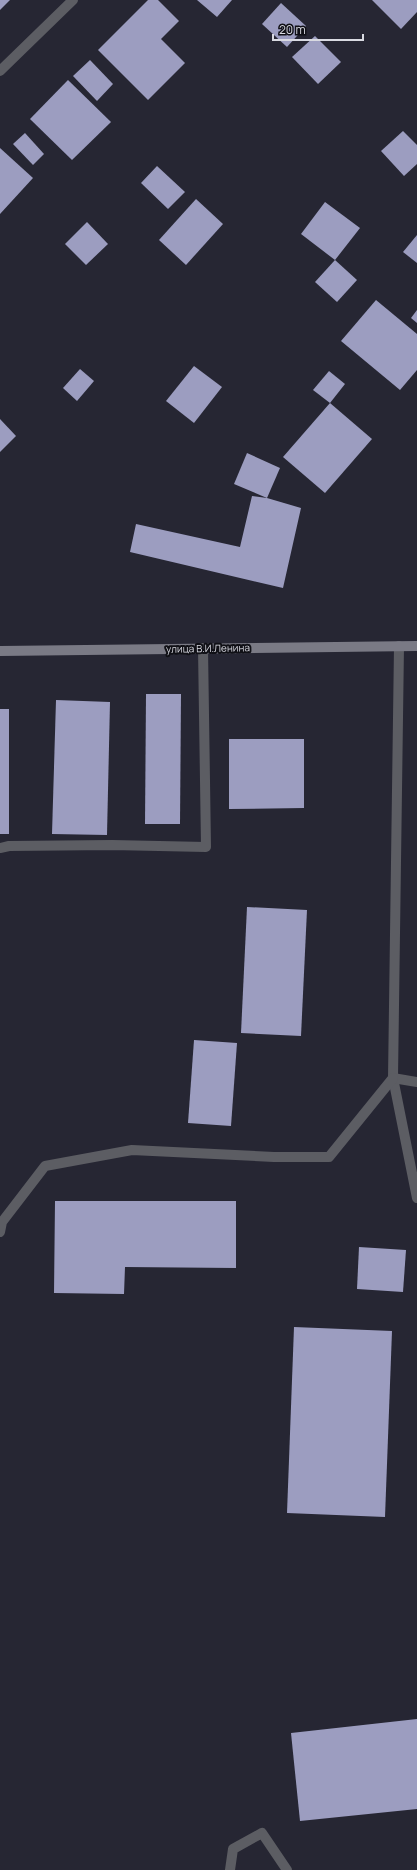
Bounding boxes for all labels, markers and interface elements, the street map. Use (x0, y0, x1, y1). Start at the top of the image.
scale bar (273, 16, 363, 42)
text: 20 m (279, 21, 306, 38)
street label: улица В.И.Ленина (166, 640, 250, 656)

